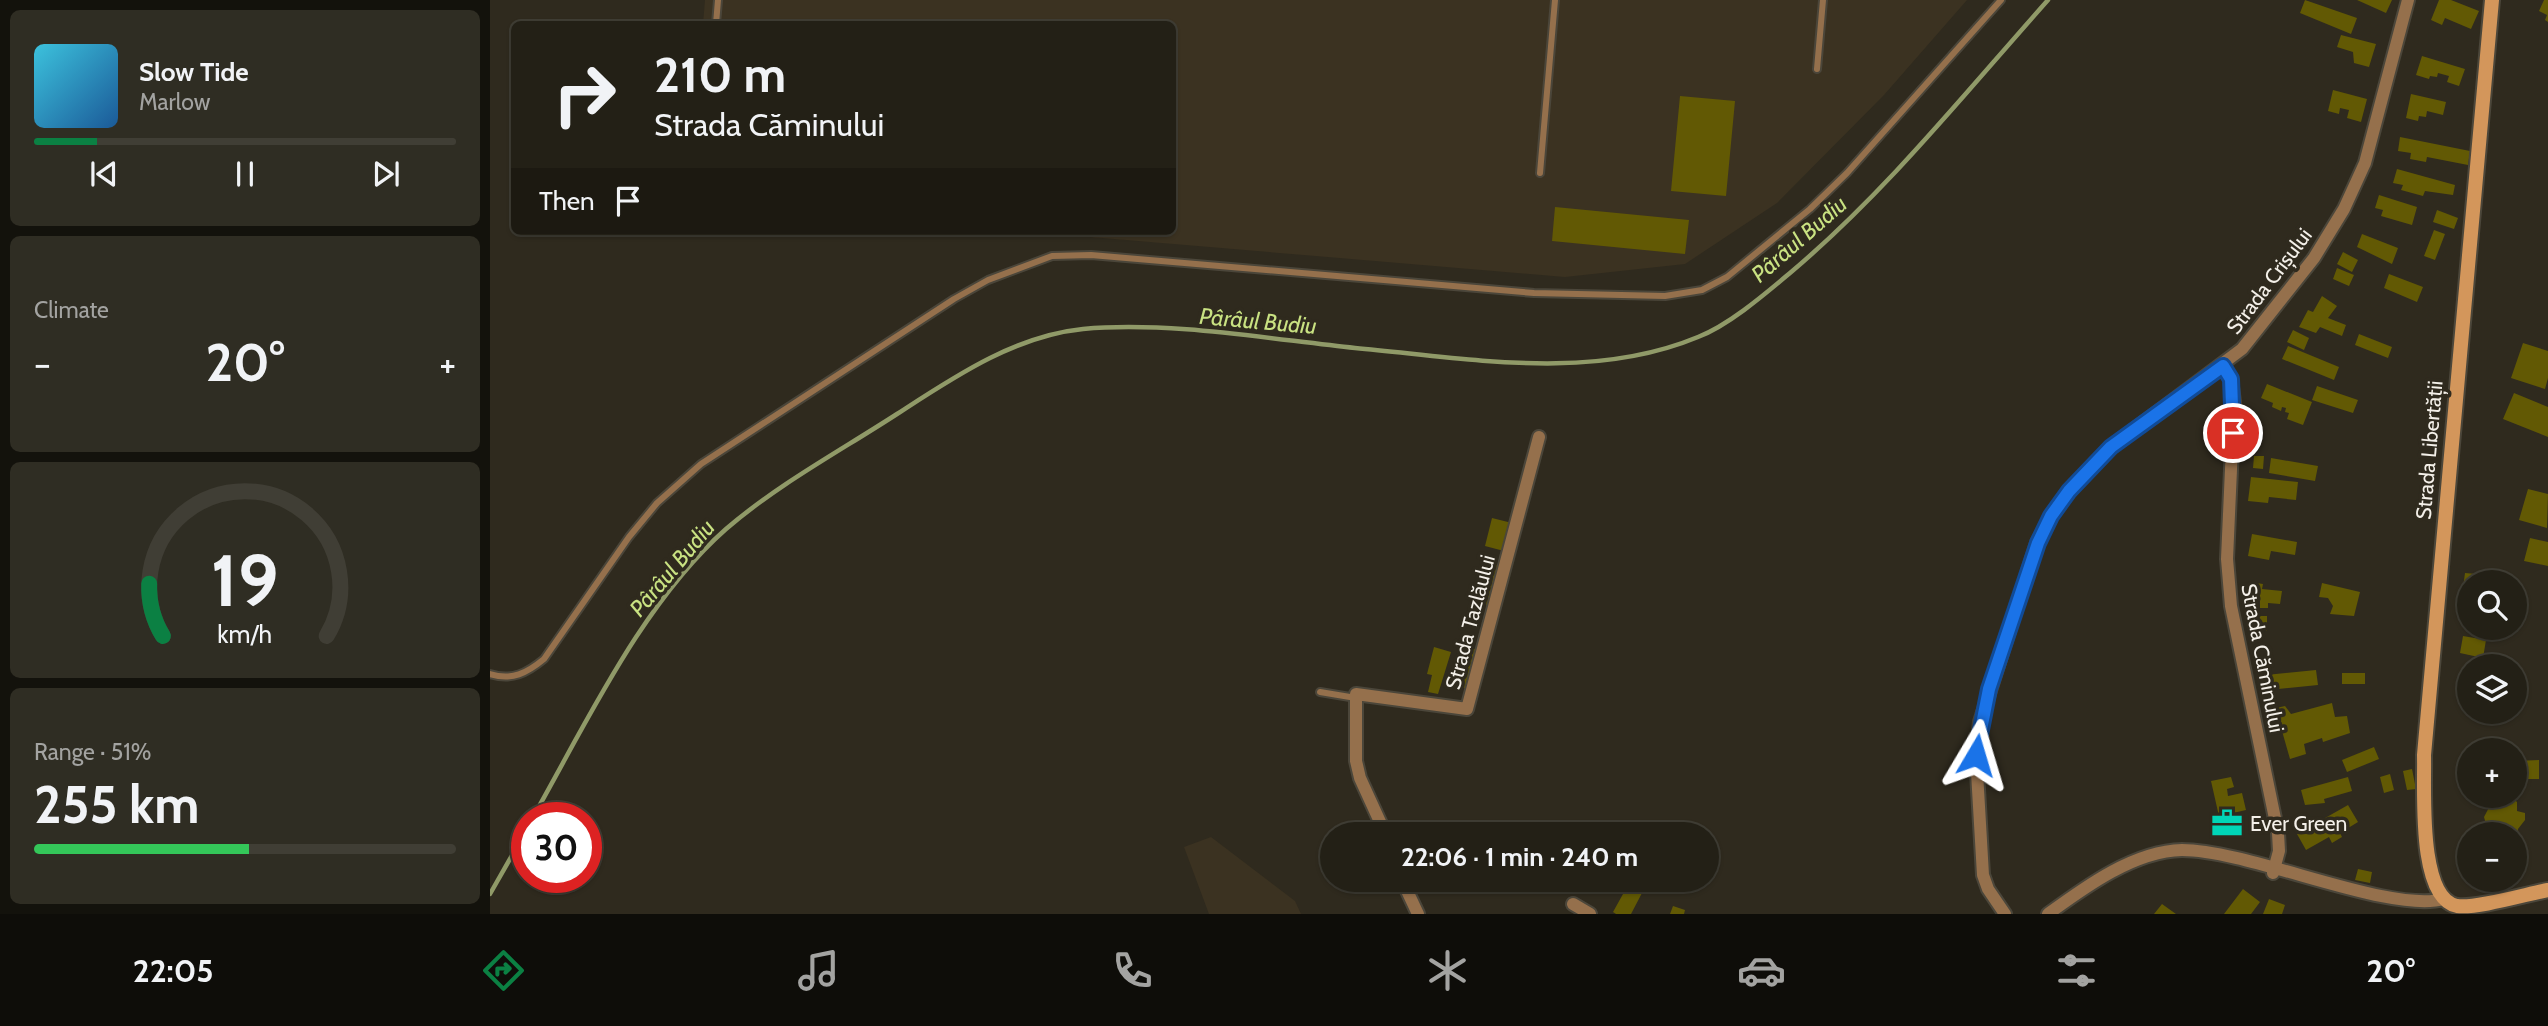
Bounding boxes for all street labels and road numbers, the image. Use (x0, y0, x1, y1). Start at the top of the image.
street label: Strada Crișului (2221, 223, 2319, 340)
street label: Strada Libertății (2410, 380, 2450, 521)
street label: Strada Tazlăului (1440, 552, 1500, 692)
street label: Strada Căminului (2236, 581, 2290, 735)

